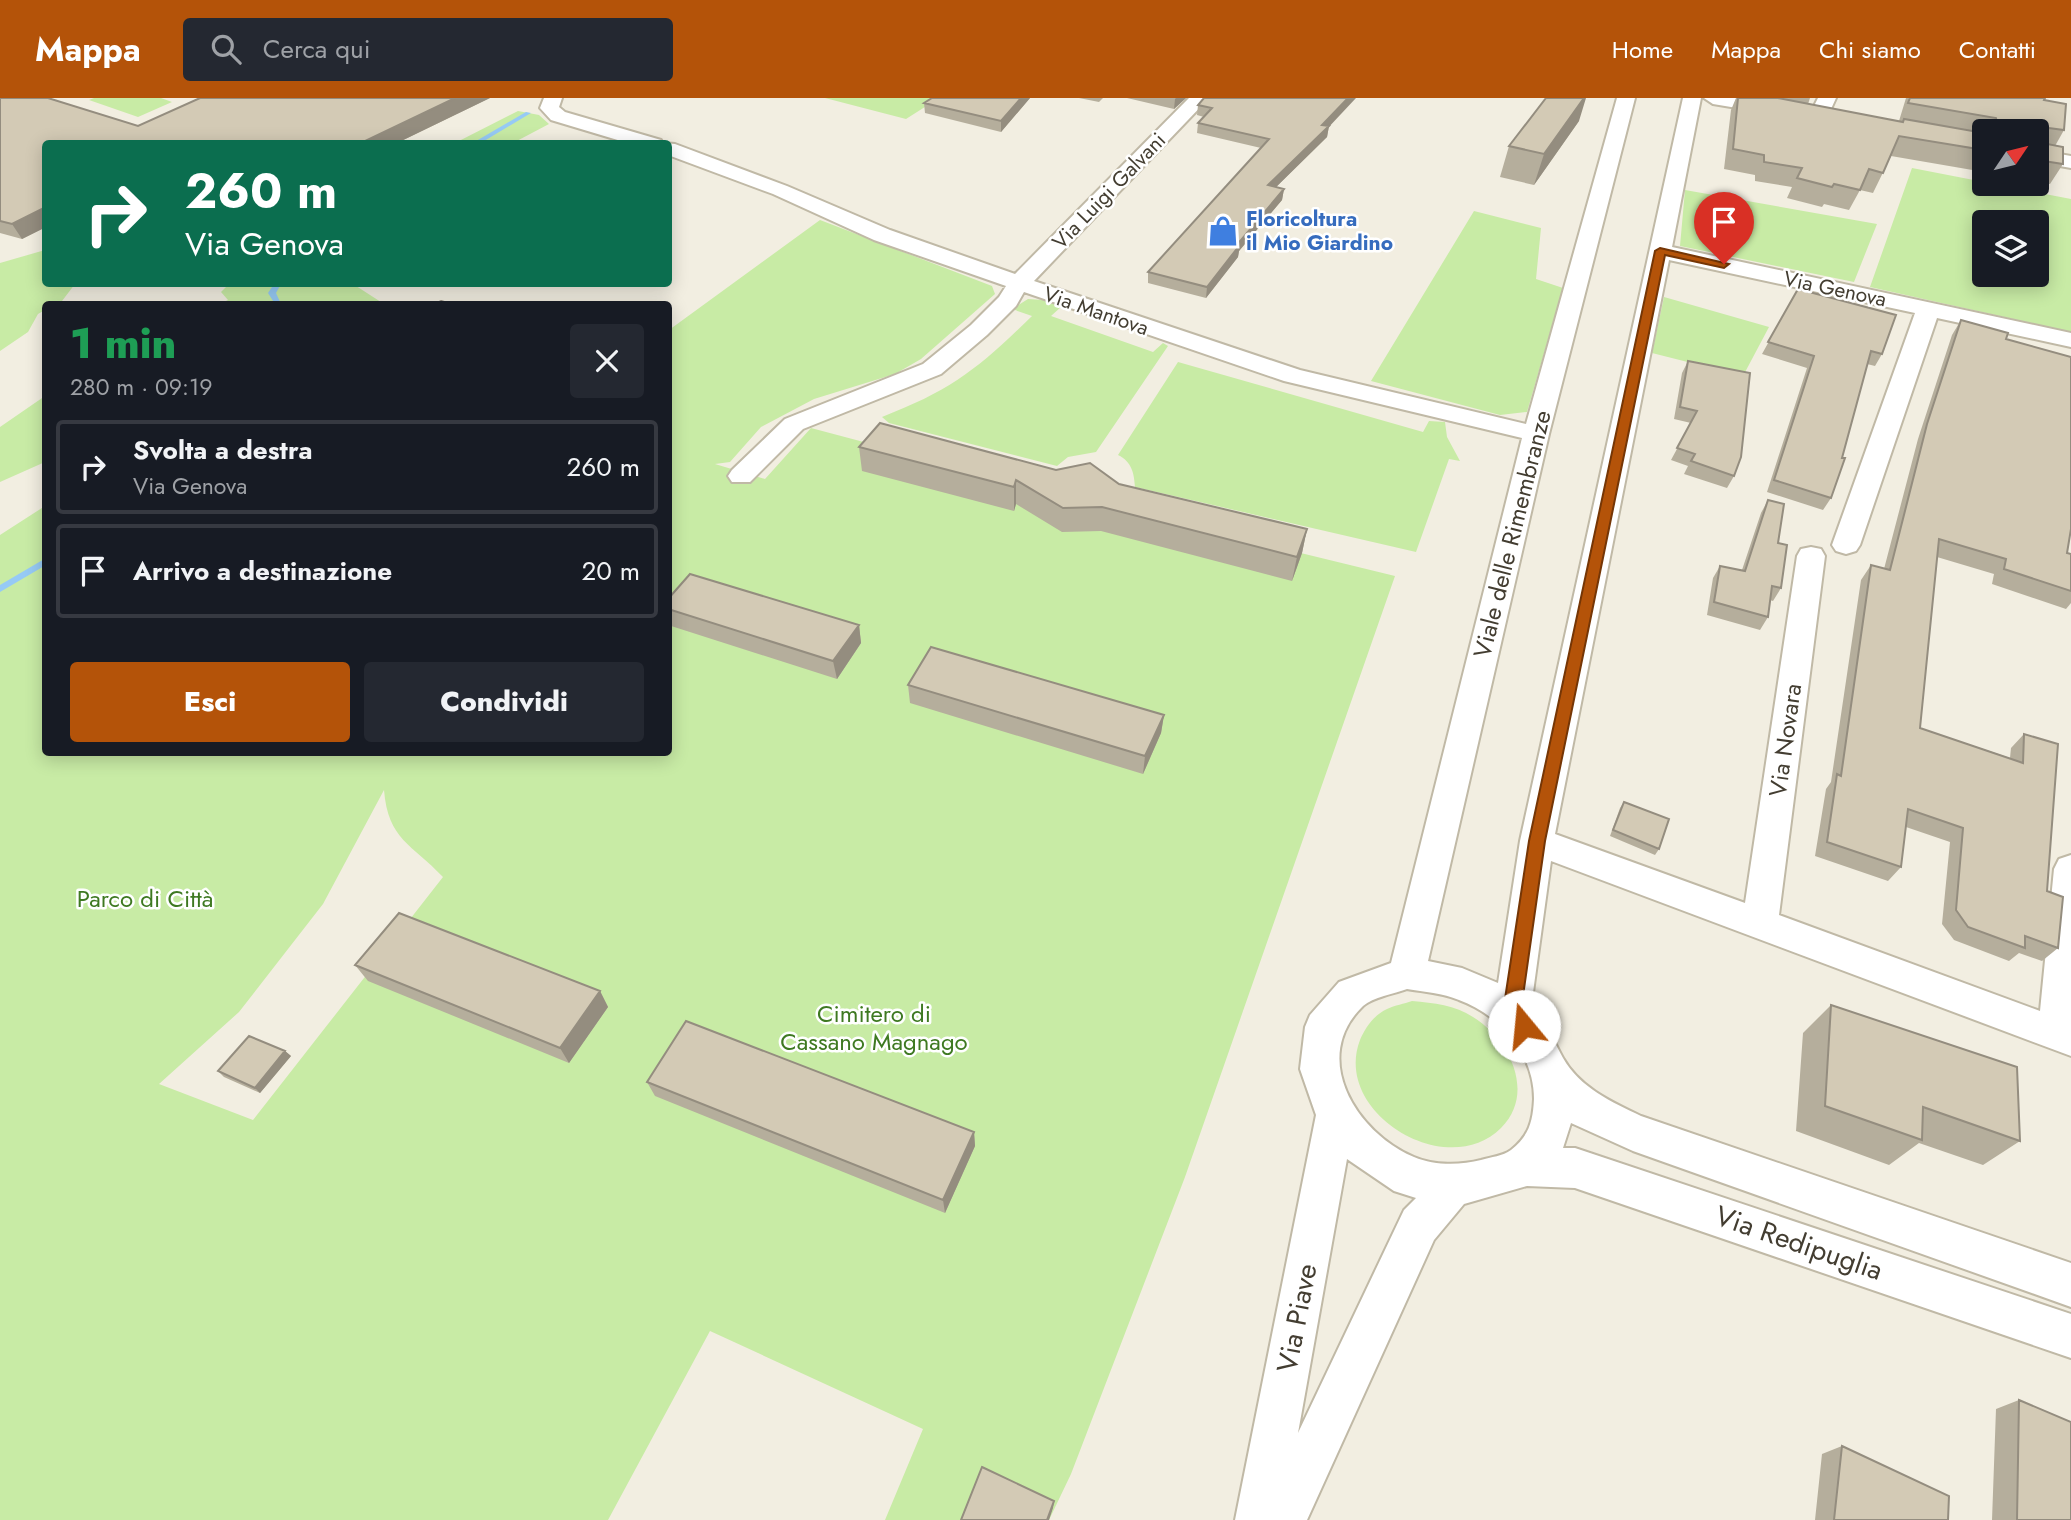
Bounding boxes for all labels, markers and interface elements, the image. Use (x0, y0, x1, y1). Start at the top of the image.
search box (183, 18, 673, 81)
text: Mappa (35, 26, 141, 73)
icon: search (207, 30, 245, 68)
text: Cerca qui (263, 30, 370, 68)
text: Home (1612, 32, 1673, 67)
text: Mappa (1711, 32, 1781, 67)
text: Chi siamo (1819, 32, 1921, 67)
text: Contatti (1959, 32, 2036, 67)
north arrow (1972, 119, 2049, 196)
map controls (1972, 119, 2049, 287)
street label: Via Luigi Galvani (1045, 126, 1173, 256)
text: 260 m (185, 156, 337, 226)
icon: right (70, 168, 161, 259)
pin (1694, 192, 1754, 264)
icon: arrive (1705, 203, 1743, 241)
place label: Floricoltura il Mio Giardino (1246, 204, 1393, 258)
button: layers (1972, 210, 2049, 287)
shop icon: Floricoltura il Mio Giardino (1206, 214, 1240, 248)
text: Via Genova (185, 221, 344, 267)
street label: Via Genova (1781, 263, 1889, 315)
street label: Via Mantova (1039, 279, 1153, 343)
text: 1 min (70, 313, 176, 374)
button: close (570, 324, 644, 398)
text: 280 m · 09:19 (70, 370, 213, 404)
street label: Viale delle Rimembranze (1464, 407, 1560, 661)
text: Svolta a destra (133, 431, 313, 469)
icon: right (74, 448, 112, 486)
text: 260 m (567, 448, 640, 486)
text: Via Genova (133, 469, 247, 503)
icon: arrive (74, 552, 112, 590)
text: Arrivo a destinazione (133, 552, 392, 590)
text: 20 m (582, 552, 640, 590)
button: Esci (70, 662, 350, 742)
button: Condividi (364, 662, 644, 742)
street label: Via Novara (1760, 681, 1810, 799)
park label: Parco di Città (77, 881, 213, 916)
position arrow (1487, 989, 1561, 1063)
park label: Cimitero di Cassano Magnago (780, 996, 968, 1059)
street label: Via Redipuglia (1710, 1195, 1888, 1291)
street label: Via Piave (1266, 1260, 1328, 1376)

